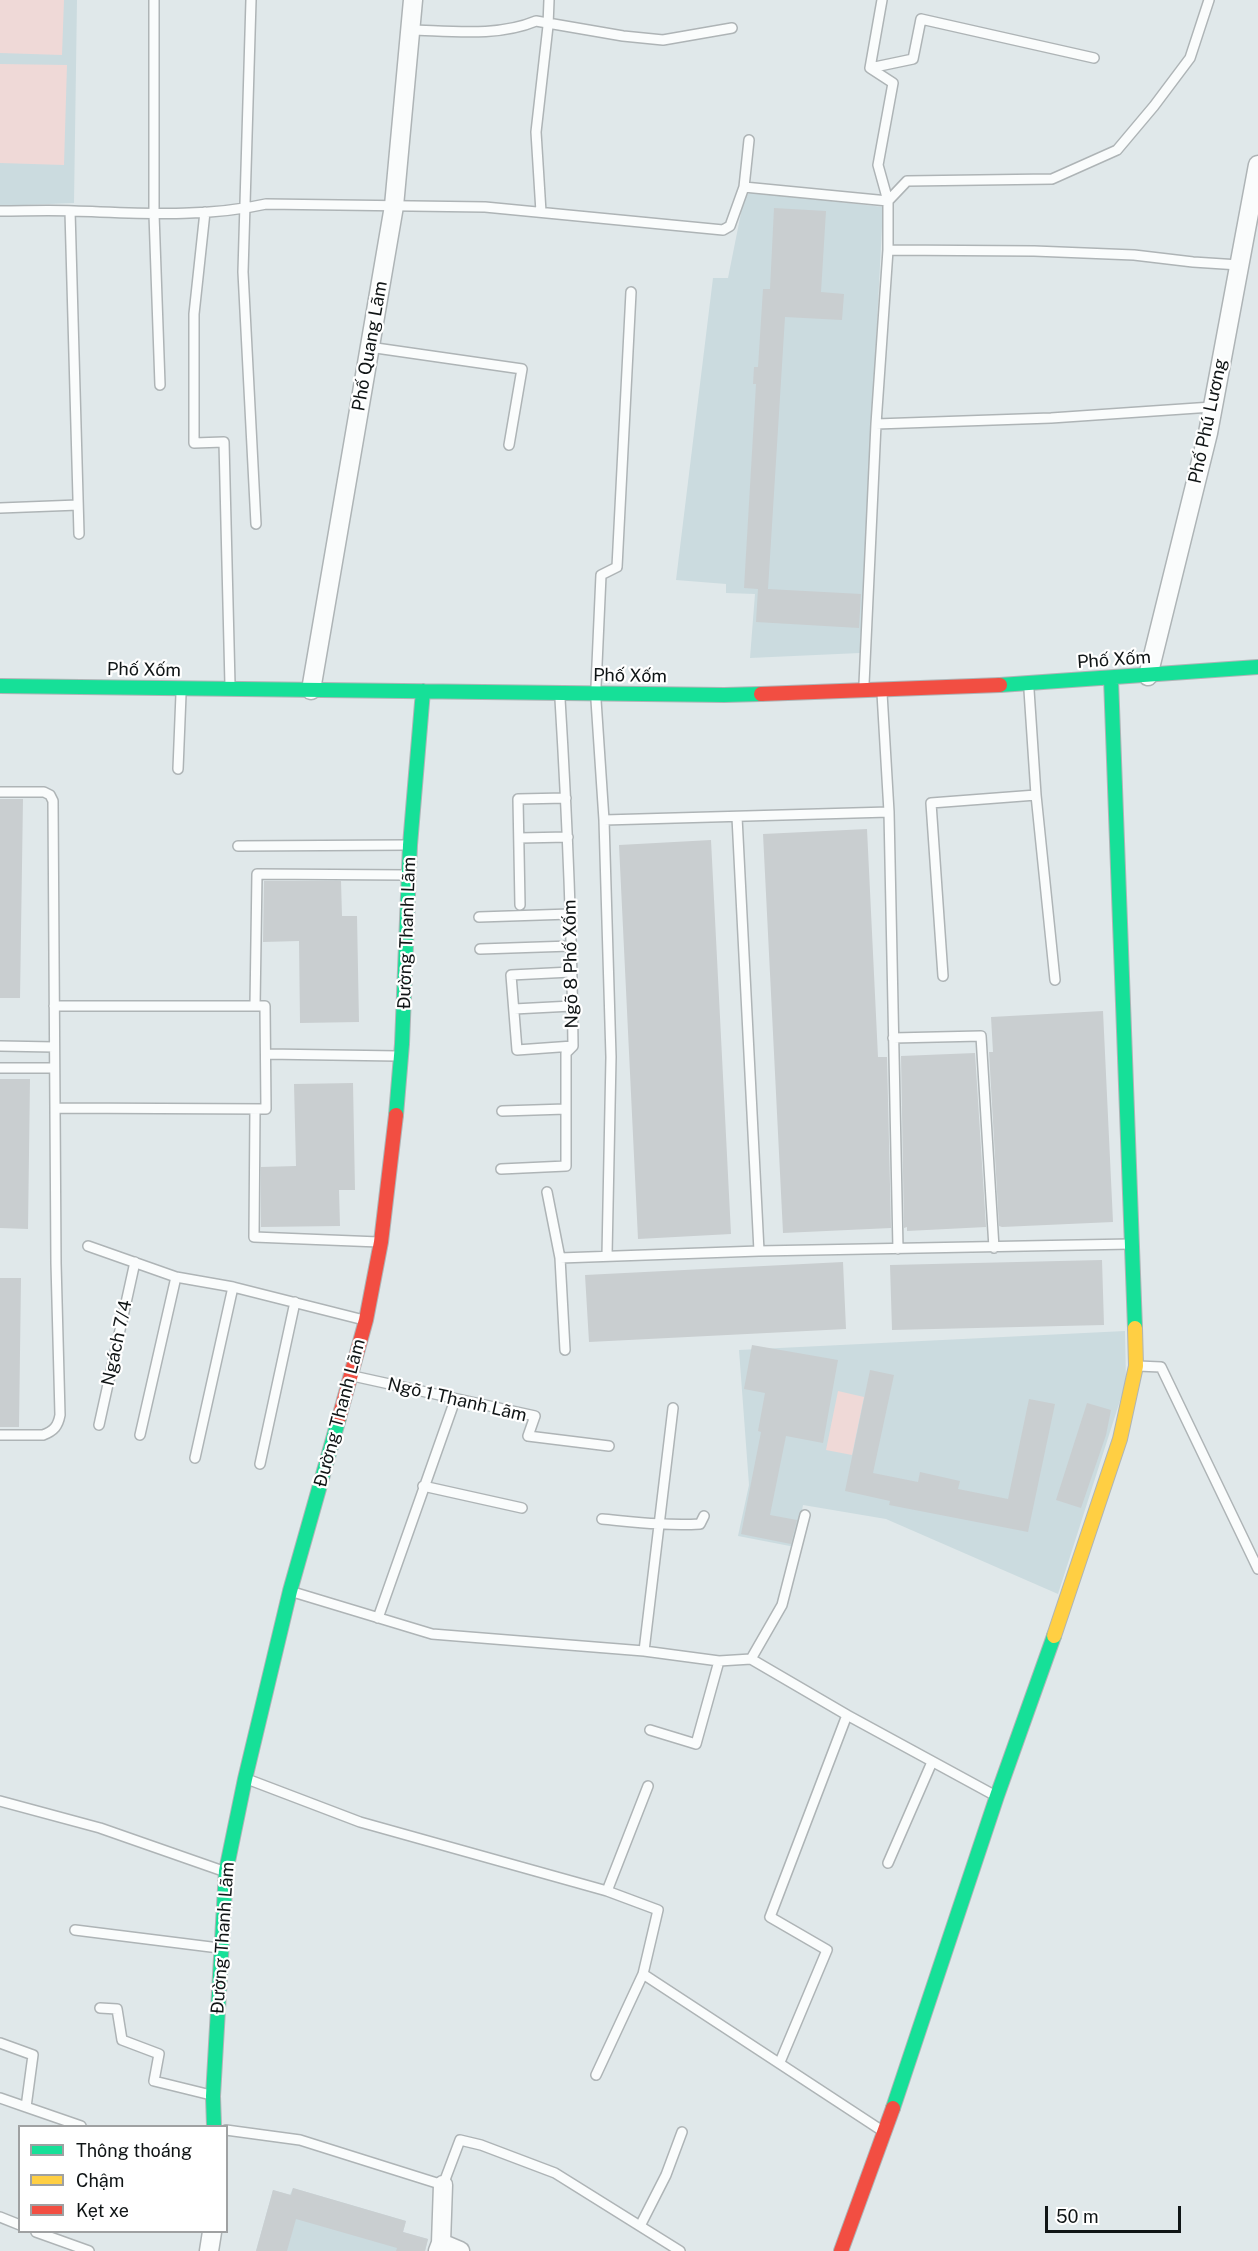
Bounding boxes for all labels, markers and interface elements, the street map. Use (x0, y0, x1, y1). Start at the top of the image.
street label: Phố Quang Lãm (348, 279, 392, 413)
street label: Phố Phú Lương (1184, 357, 1232, 485)
street label: Phố Xốm (1076, 647, 1152, 673)
street label: Phố Xốm (107, 659, 181, 681)
street label: Phố Xốm (593, 665, 667, 687)
street label: Đường Thanh Lãm (394, 856, 420, 1010)
street label: Ngõ 8 Phố Xốm (559, 899, 583, 1029)
street label: Ngách 7/4 (97, 1298, 137, 1388)
street label: Đường Thanh Lãm (310, 1336, 370, 1490)
street label: Ngõ 1 Thanh Lãm (385, 1373, 529, 1427)
street label: Đường Thanh Lãm (207, 1861, 239, 2015)
legend (18, 2125, 228, 2233)
text: Thông thoáng (76, 2140, 192, 2161)
text: Chậm (76, 2170, 124, 2191)
scale bar (1048, 2194, 1184, 2232)
text: Kẹt xe (76, 2200, 129, 2221)
text: 50 m (1056, 2206, 1099, 2227)

